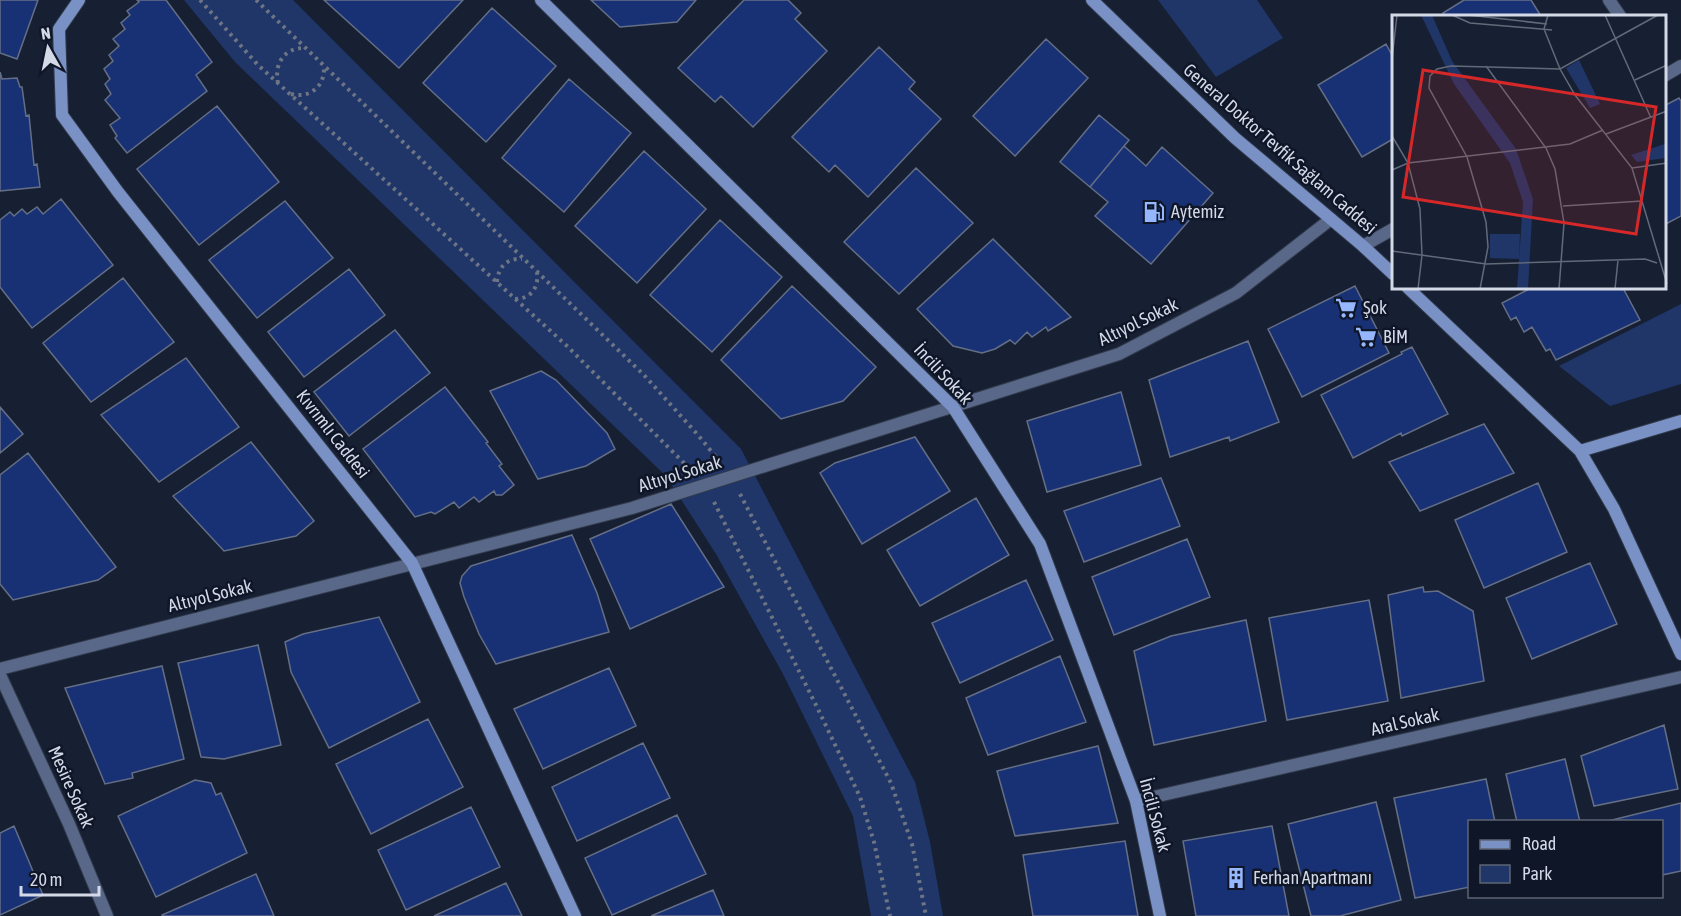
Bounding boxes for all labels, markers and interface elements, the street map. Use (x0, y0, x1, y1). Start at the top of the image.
inset map (1392, 15, 1666, 290)
north arrow (18, 18, 78, 78)
text: N (40, 24, 52, 43)
street label: General Doktor Tevfik Sağlam Caddesi (1179, 59, 1381, 238)
fuel station icon: Aytemiz (1142, 200, 1166, 224)
place label: Aytemiz (1171, 201, 1225, 222)
street label: Altıyol Sokak (1094, 293, 1181, 350)
supermarket icon: Şok (1334, 296, 1358, 320)
place label: Şok (1363, 297, 1387, 318)
supermarket icon: BİM (1354, 325, 1378, 349)
place label: BİM (1383, 326, 1408, 347)
street label: İncili Sokak (910, 339, 977, 409)
street label: Kıvrımlı Caddesi (292, 385, 374, 482)
street label: Altıyol Sokak (636, 451, 724, 496)
street label: Altıyol Sokak (166, 575, 254, 616)
street label: Aral Sokak (1369, 703, 1441, 740)
street label: Mesire Sokak (44, 743, 99, 831)
street label: İncili Sokak (1136, 776, 1175, 854)
legend (1468, 820, 1663, 898)
text: Road (1522, 833, 1556, 854)
scale bar (21, 859, 99, 897)
text: Park (1522, 863, 1552, 884)
building icon: Ferhan Apartmanı (1224, 866, 1248, 890)
place label: Ferhan Apartmanı (1253, 867, 1372, 888)
text: 20 m (30, 869, 62, 890)

